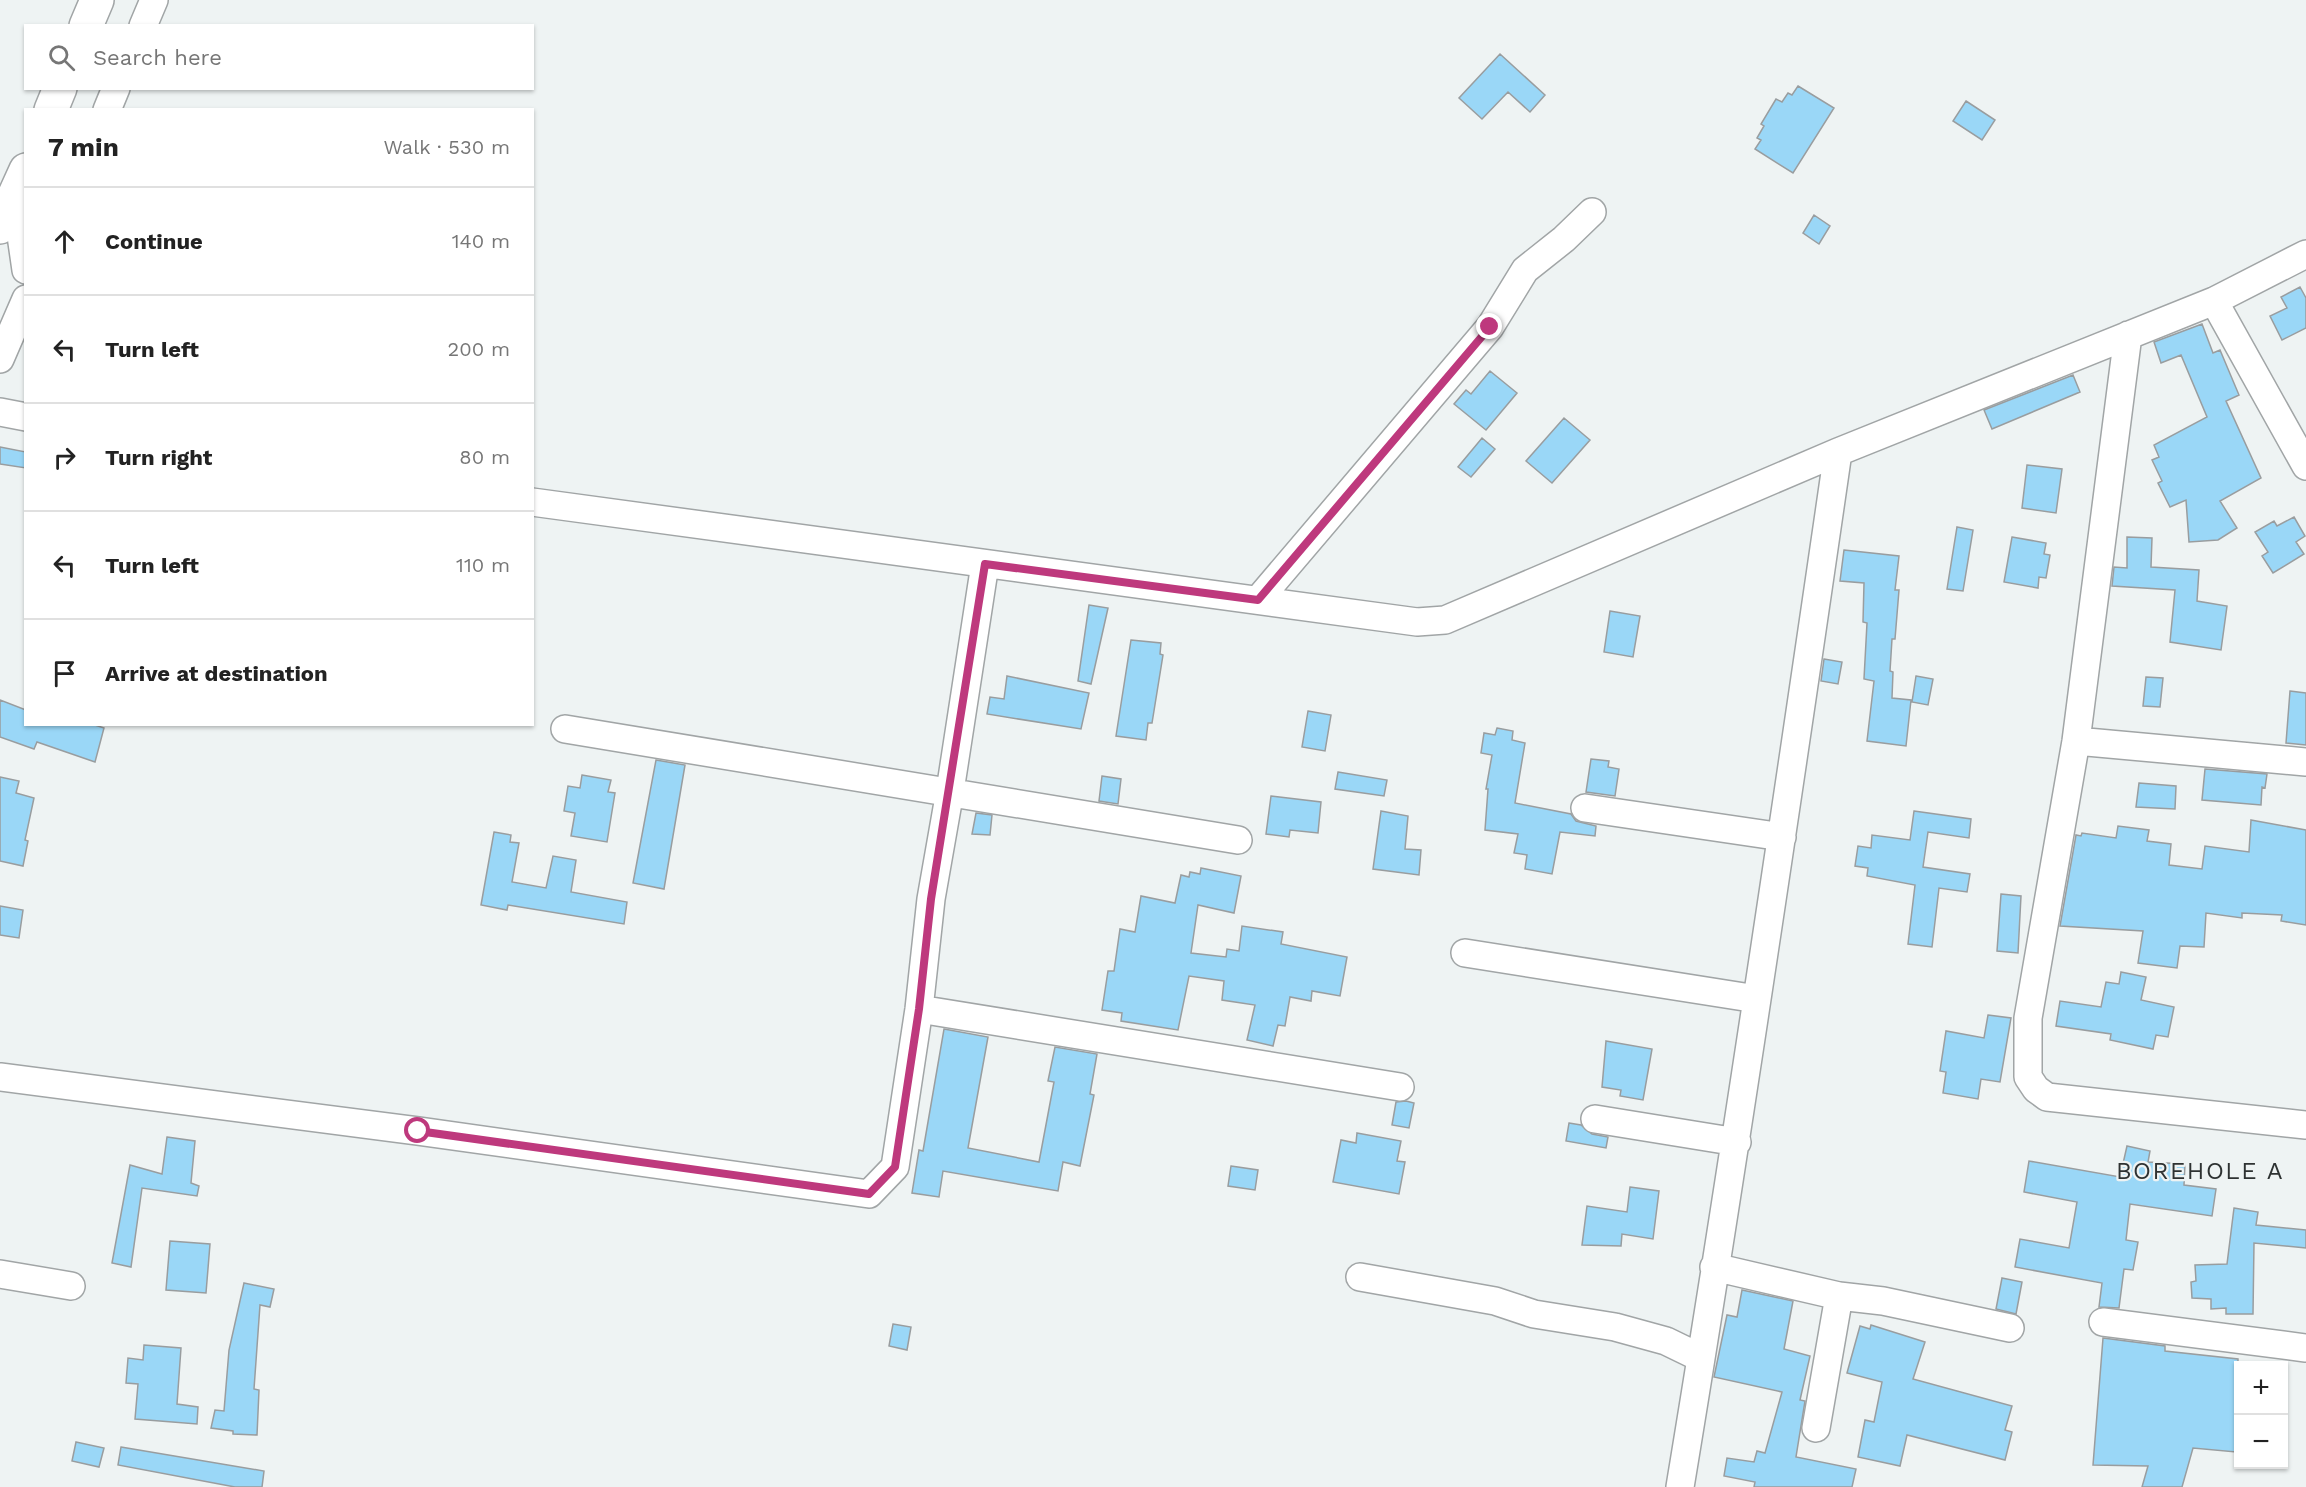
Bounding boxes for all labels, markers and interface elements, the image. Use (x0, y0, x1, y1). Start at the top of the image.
search box (24, 24, 534, 90)
icon: search (45, 41, 78, 74)
text: Search here (93, 45, 222, 70)
text: 7 min (48, 132, 119, 162)
text: Walk · 530 m (383, 135, 510, 159)
icon: ahead (48, 225, 81, 258)
text: Continue (105, 229, 203, 254)
text: 140 m (452, 229, 510, 253)
route end (1476, 313, 1502, 339)
icon: left (48, 333, 81, 366)
text: Turn left (105, 337, 199, 362)
text: 200 m (448, 337, 510, 361)
icon: right (48, 441, 81, 474)
text: Turn right (105, 445, 212, 470)
text: 80 m (459, 445, 510, 469)
icon: left (48, 549, 81, 582)
text: Turn left (105, 553, 199, 578)
text: 110 m (456, 553, 510, 577)
icon: arrive (48, 657, 81, 690)
text: Arrive at destination (105, 661, 328, 686)
route start (404, 1117, 430, 1143)
district label: BOREHOLE A (2116, 1157, 2284, 1185)
map controls (2234, 1361, 2288, 1469)
button: + (2234, 1361, 2288, 1415)
button: − (2234, 1415, 2288, 1469)

